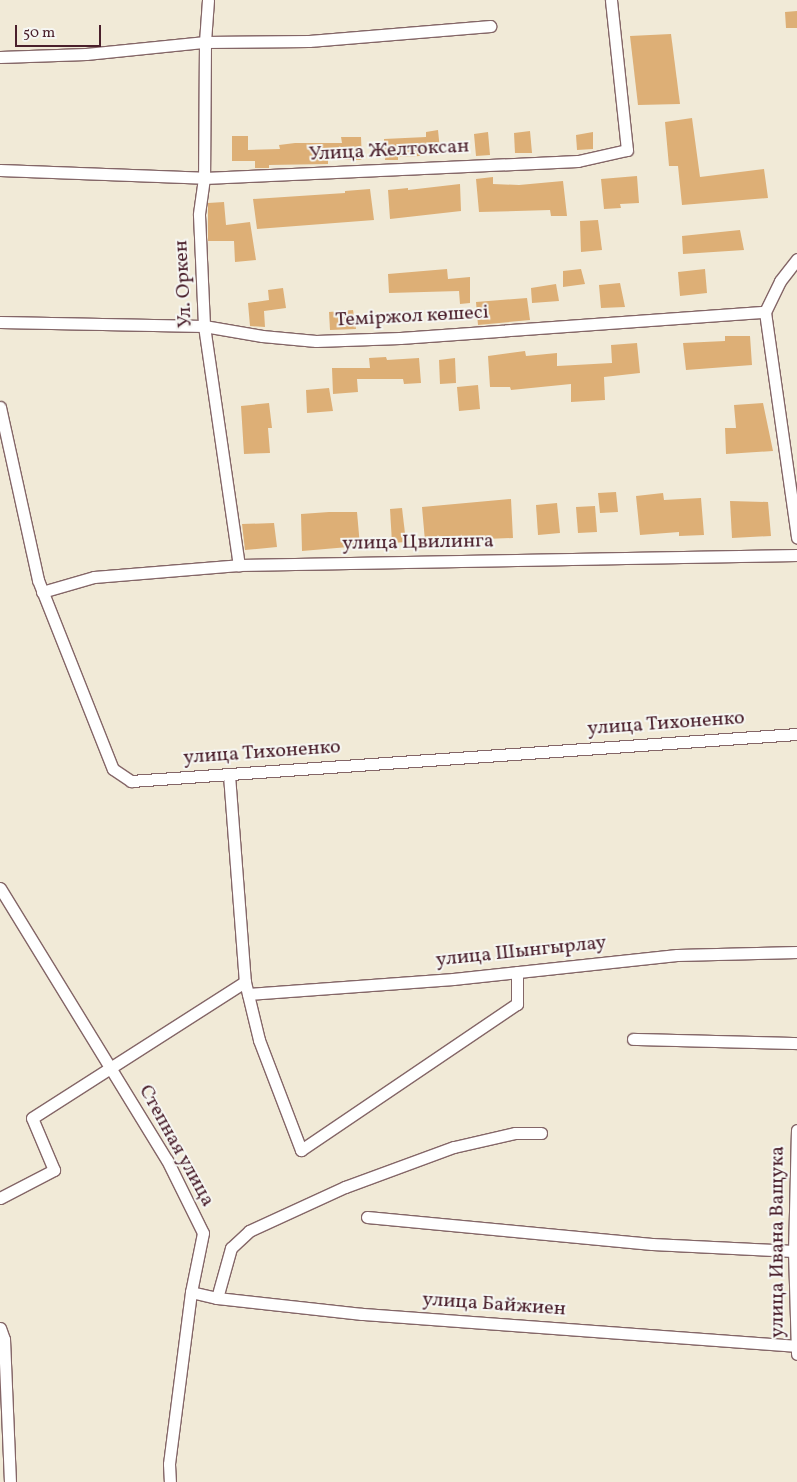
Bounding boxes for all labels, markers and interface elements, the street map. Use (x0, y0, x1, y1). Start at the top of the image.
scale bar (18, 15, 104, 47)
text: 50 m (23, 23, 55, 44)
street label: Улица Желтоксан (308, 135, 470, 167)
street label: Ул. Оркен (170, 239, 198, 329)
street label: Теміржол көшесі (335, 301, 489, 333)
street label: улица Цвилинга (342, 530, 494, 556)
street label: улица Тихоненко (586, 707, 746, 741)
street label: улица Тихоненко (182, 736, 342, 770)
street label: улица Шынгырлау (435, 931, 607, 973)
street label: Степная улица (133, 1081, 219, 1211)
street label: улица Ивана Ващука (766, 1146, 790, 1338)
street label: улица Байжиен (421, 1288, 567, 1322)

